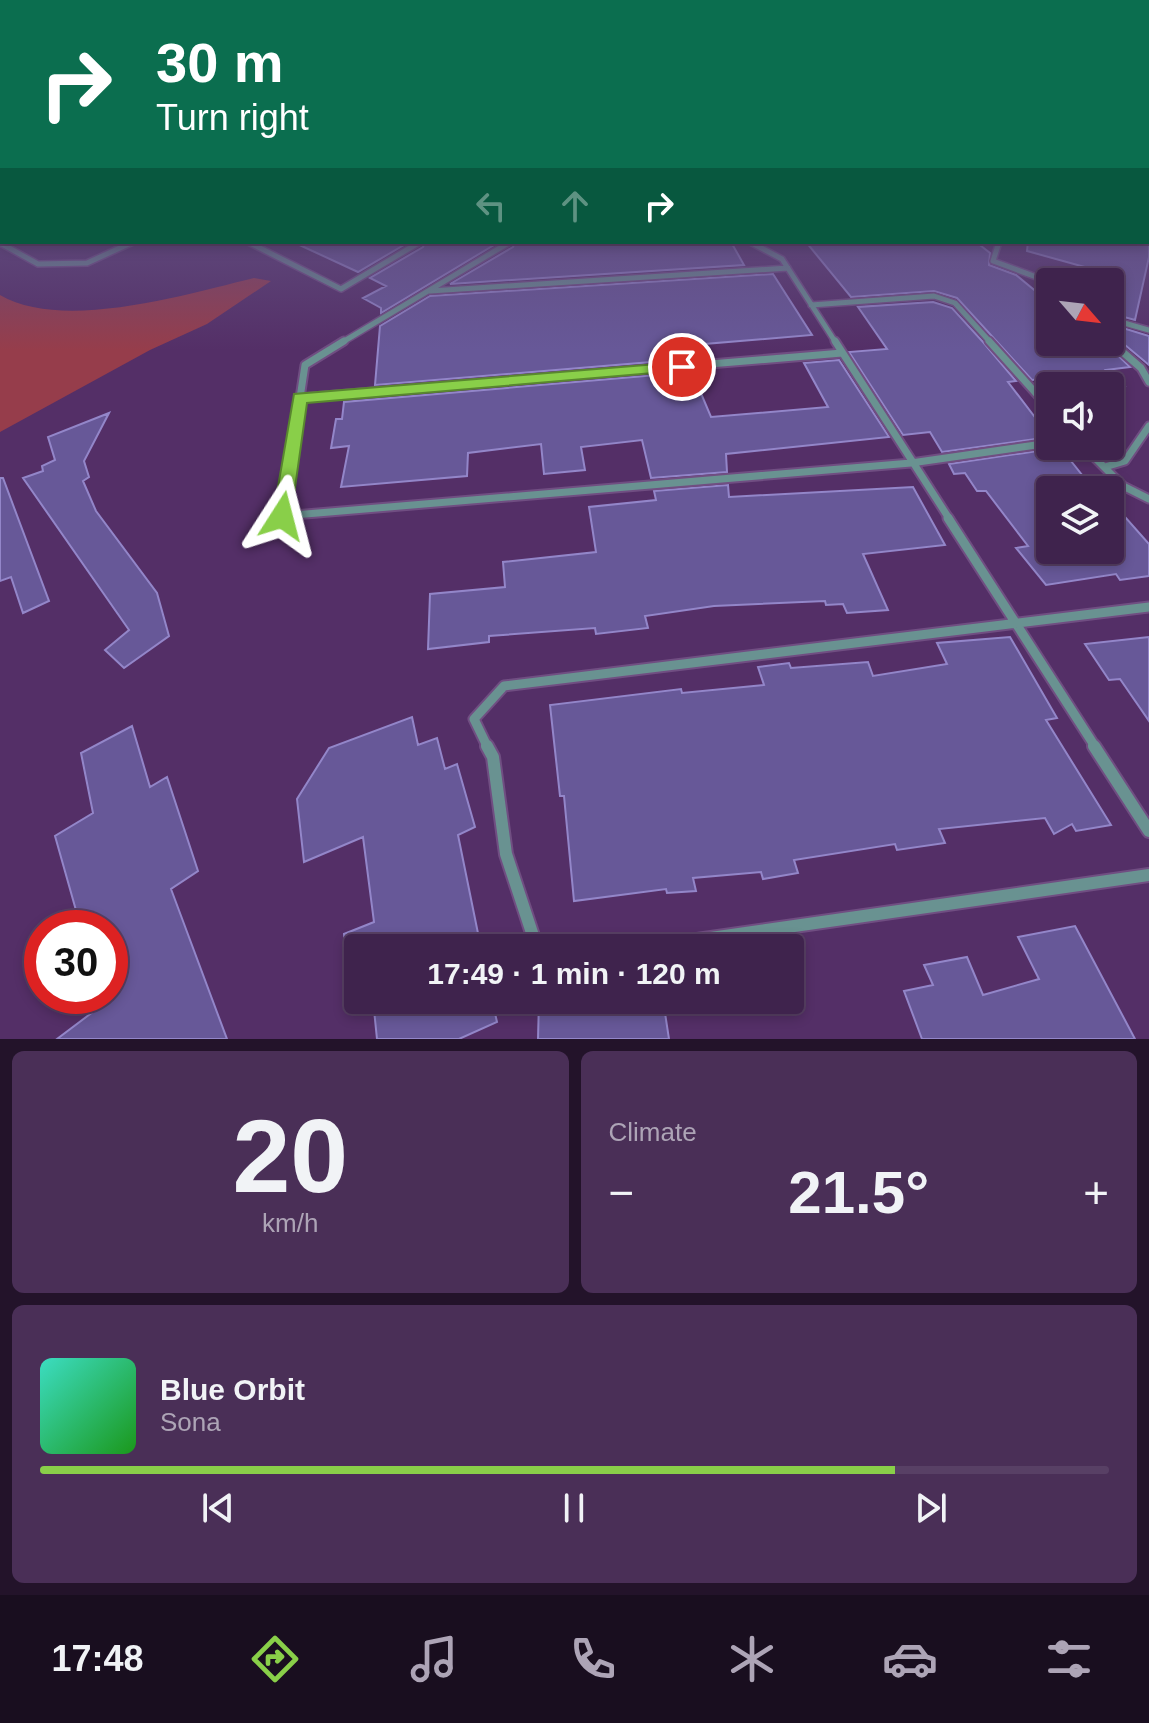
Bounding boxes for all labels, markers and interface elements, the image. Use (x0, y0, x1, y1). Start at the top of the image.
text: 30 m (156, 31, 284, 94)
icon: right (24, 32, 128, 136)
text: Turn right (156, 97, 309, 138)
icon: left (469, 184, 513, 228)
icon: ahead (553, 184, 597, 228)
icon: right (637, 184, 681, 228)
north arrow (1036, 268, 1124, 356)
map controls (1036, 268, 1124, 564)
pin (648, 333, 716, 401)
icon: arrive (660, 345, 704, 389)
button: sound (1036, 372, 1124, 460)
position arrow (240, 474, 324, 558)
button: layers (1036, 476, 1124, 564)
speed limit sign: 30 (24, 910, 128, 1014)
text: 17:49 · 1 min · 120 m (427, 957, 721, 990)
text: 20 (232, 1098, 348, 1214)
text: Climate (609, 1117, 697, 1147)
text: 21.5° (788, 1159, 929, 1226)
text: − (609, 1168, 634, 1217)
text: + (1083, 1168, 1109, 1217)
text: km/h (262, 1208, 318, 1238)
text: Blue Orbit (160, 1373, 305, 1406)
text: Sona (160, 1407, 221, 1437)
icon: previous (196, 1486, 240, 1530)
icon: pause (552, 1486, 596, 1530)
icon: next (909, 1486, 953, 1530)
icon: directions (247, 1631, 303, 1687)
icon: music (406, 1631, 462, 1687)
icon: phone (565, 1631, 621, 1687)
icon: climate (724, 1631, 780, 1687)
icon: car (882, 1631, 938, 1687)
icon: filters (1041, 1631, 1097, 1687)
text: 17:48 (51, 1638, 144, 1679)

